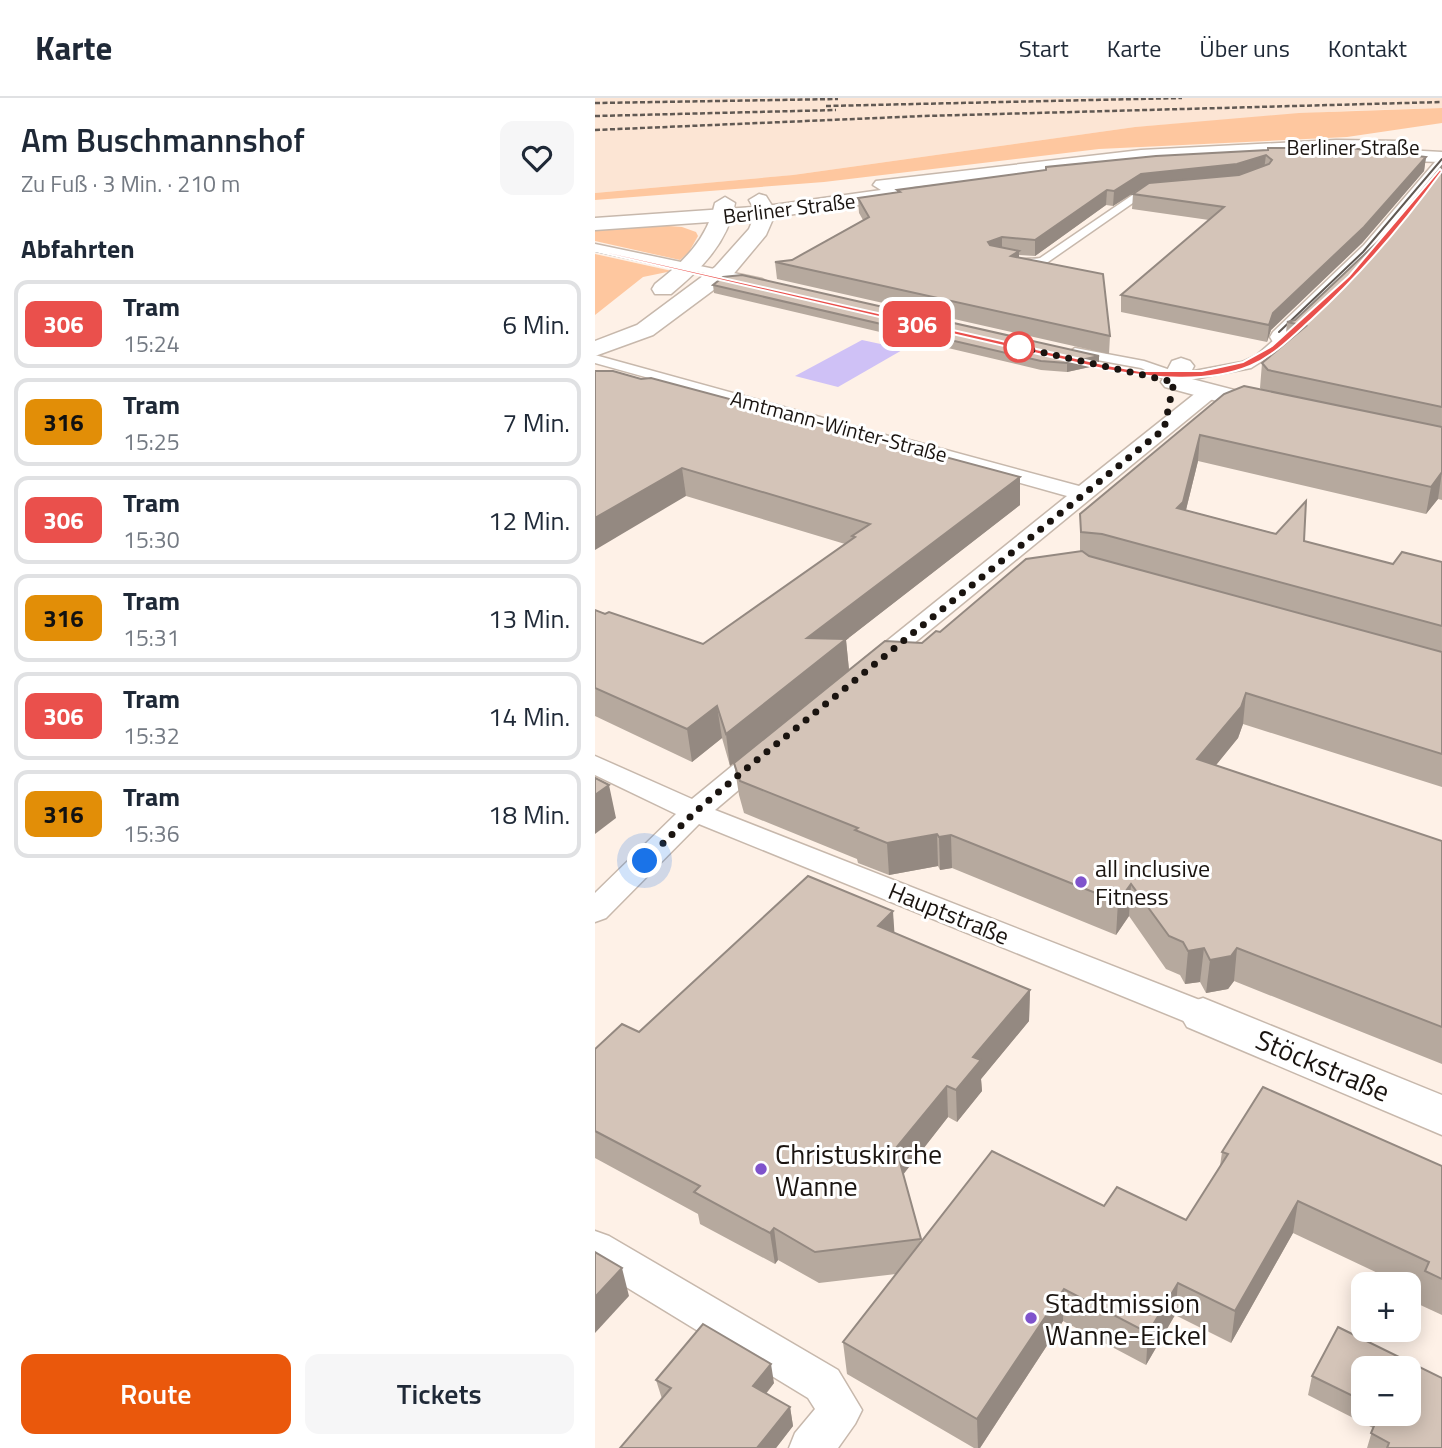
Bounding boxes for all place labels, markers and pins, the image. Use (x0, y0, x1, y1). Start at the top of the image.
unlabelled marker (1004, 332, 1034, 362)
place label: all inclusive Fitness (1095, 850, 1210, 914)
marker: all inclusive Fitness (1073, 874, 1089, 890)
place label: Christuskirche Wanne (775, 1132, 942, 1207)
marker: Christuskirche Wanne (753, 1161, 769, 1177)
place label: Stadtmission Wanne-Eickel (1045, 1281, 1207, 1356)
marker: Stadtmission Wanne-Eickel (1023, 1310, 1039, 1326)

